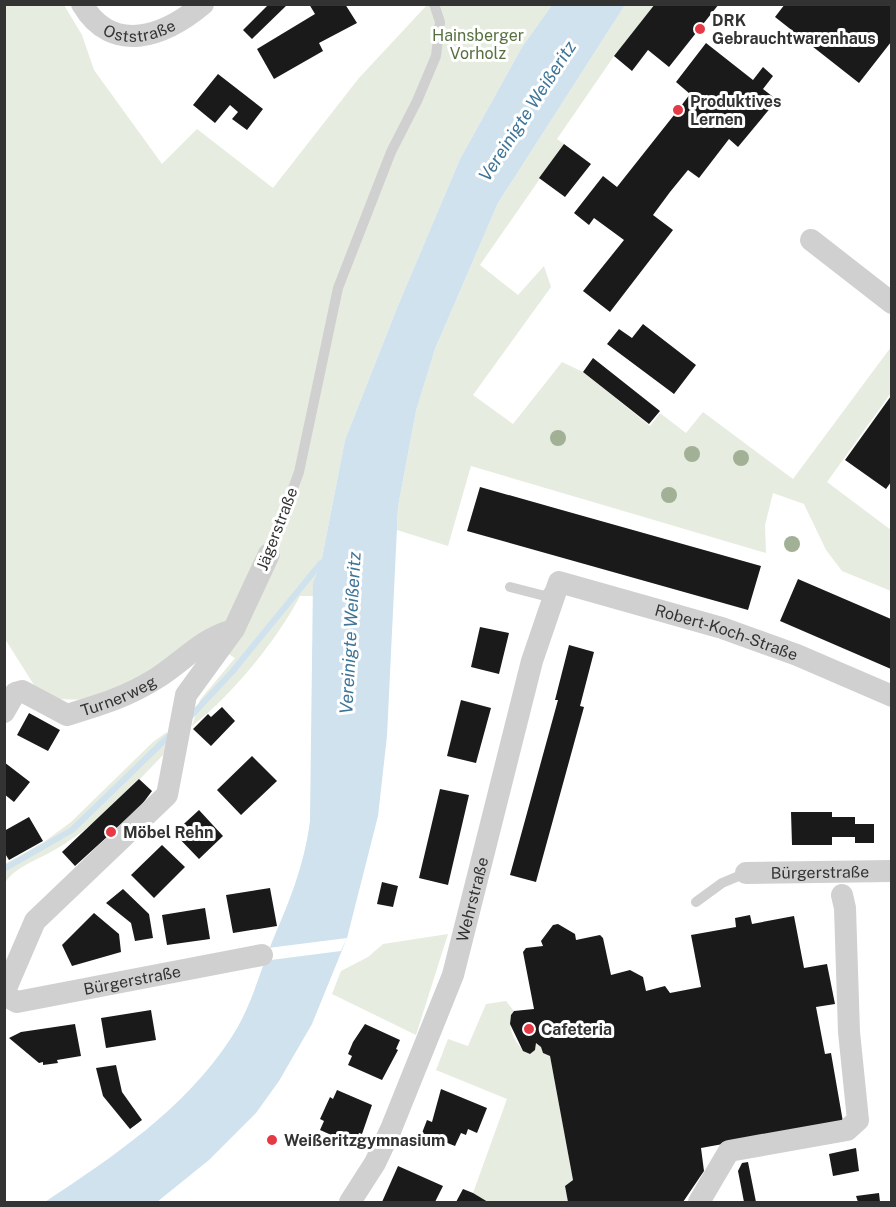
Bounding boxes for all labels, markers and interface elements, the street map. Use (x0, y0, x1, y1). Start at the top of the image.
place label: DRK Gebrauchtwarenhaus (712, 11, 876, 48)
street label: Oststraße (100, 15, 178, 46)
marker: DRK Gebrauchtwarenhaus (693, 22, 707, 36)
park label: Hainsberger Vorholz (432, 26, 524, 63)
water label: Vereinigte Weißeritz (474, 37, 580, 185)
place label: Produktives Lernen (690, 92, 781, 129)
marker: Produktives Lernen (671, 103, 685, 117)
street label: Jägerstraße (252, 485, 302, 573)
water label: Vereinigte Weißeritz (335, 551, 365, 715)
street label: Robert-Koch-Straße (653, 600, 801, 664)
street label: Turnerweg (78, 671, 160, 720)
place label: Möbel Rehn (123, 823, 214, 842)
marker: Möbel Rehn (104, 825, 118, 839)
street label: Wehrstraße (452, 855, 492, 944)
street label: Bürgerstraße (771, 862, 869, 882)
street label: Bürgerstraße (82, 961, 182, 999)
place label: Cafeteria (541, 1020, 612, 1039)
marker: Cafeteria (522, 1022, 536, 1036)
place label: Weißeritzgymnasium (284, 1131, 445, 1150)
marker: Weißeritzgymnasium (265, 1133, 279, 1147)

